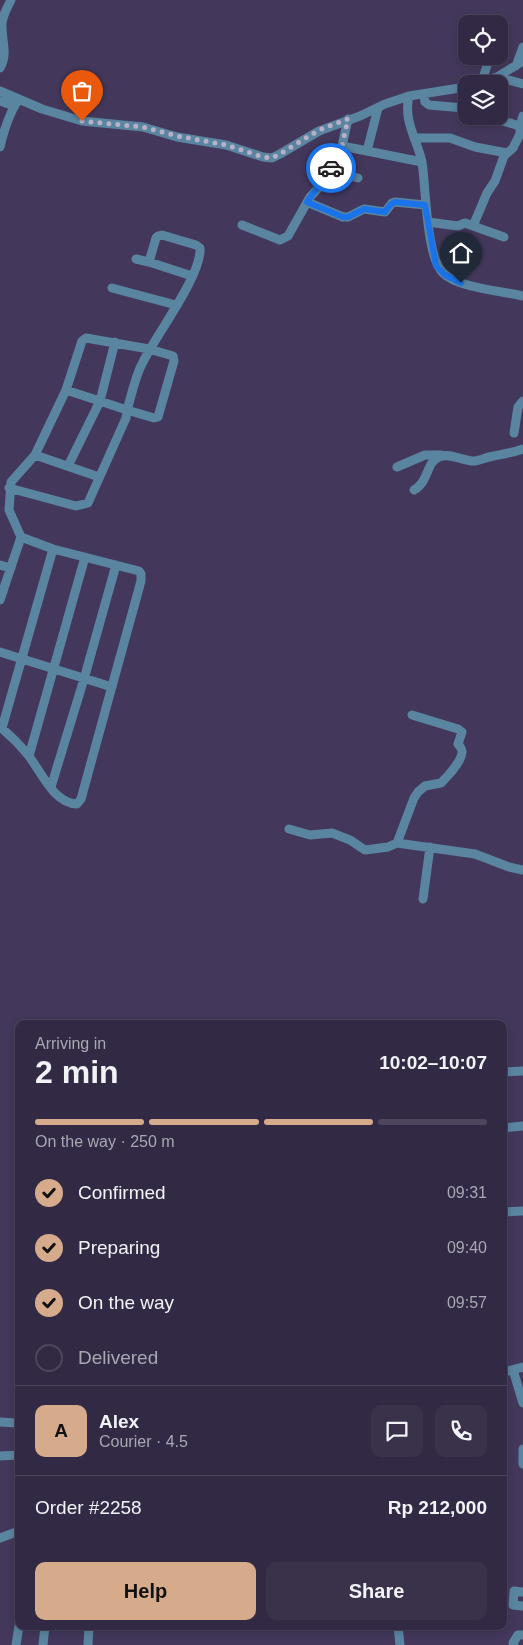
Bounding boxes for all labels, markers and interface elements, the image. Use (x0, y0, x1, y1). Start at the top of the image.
map controls (458, 15, 508, 125)
button: locate (458, 15, 508, 65)
pin (61, 70, 103, 121)
button: layers (458, 75, 508, 125)
icon: bag (68, 77, 96, 105)
courier (306, 143, 356, 193)
icon: car (317, 154, 345, 182)
pin (440, 232, 482, 283)
icon: home (447, 239, 475, 267)
text: Arriving in (35, 1035, 106, 1052)
text: 10:02–10:07 (379, 1052, 487, 1073)
text: 2 min (35, 1054, 119, 1090)
text: On the way · 250 m (35, 1133, 175, 1150)
icon: check (35, 1179, 63, 1207)
text: Confirmed (78, 1182, 166, 1203)
text: 09:31 (447, 1184, 487, 1201)
icon: check (35, 1234, 63, 1262)
text: Preparing (78, 1237, 160, 1258)
text: 09:40 (447, 1239, 487, 1256)
icon: check (35, 1289, 63, 1317)
text: On the way (78, 1292, 174, 1313)
text: 09:57 (447, 1294, 487, 1311)
text: Delivered (78, 1347, 158, 1368)
button: chat (371, 1405, 423, 1457)
button: phone (435, 1405, 487, 1457)
text: Alex (99, 1411, 139, 1432)
text: A (54, 1420, 68, 1441)
text: Courier · 4.5 (99, 1433, 188, 1450)
text: Order #2258 (35, 1497, 142, 1518)
text: Rp 212,000 (388, 1497, 487, 1518)
button: Help (35, 1562, 256, 1620)
button: Share (266, 1562, 487, 1620)

